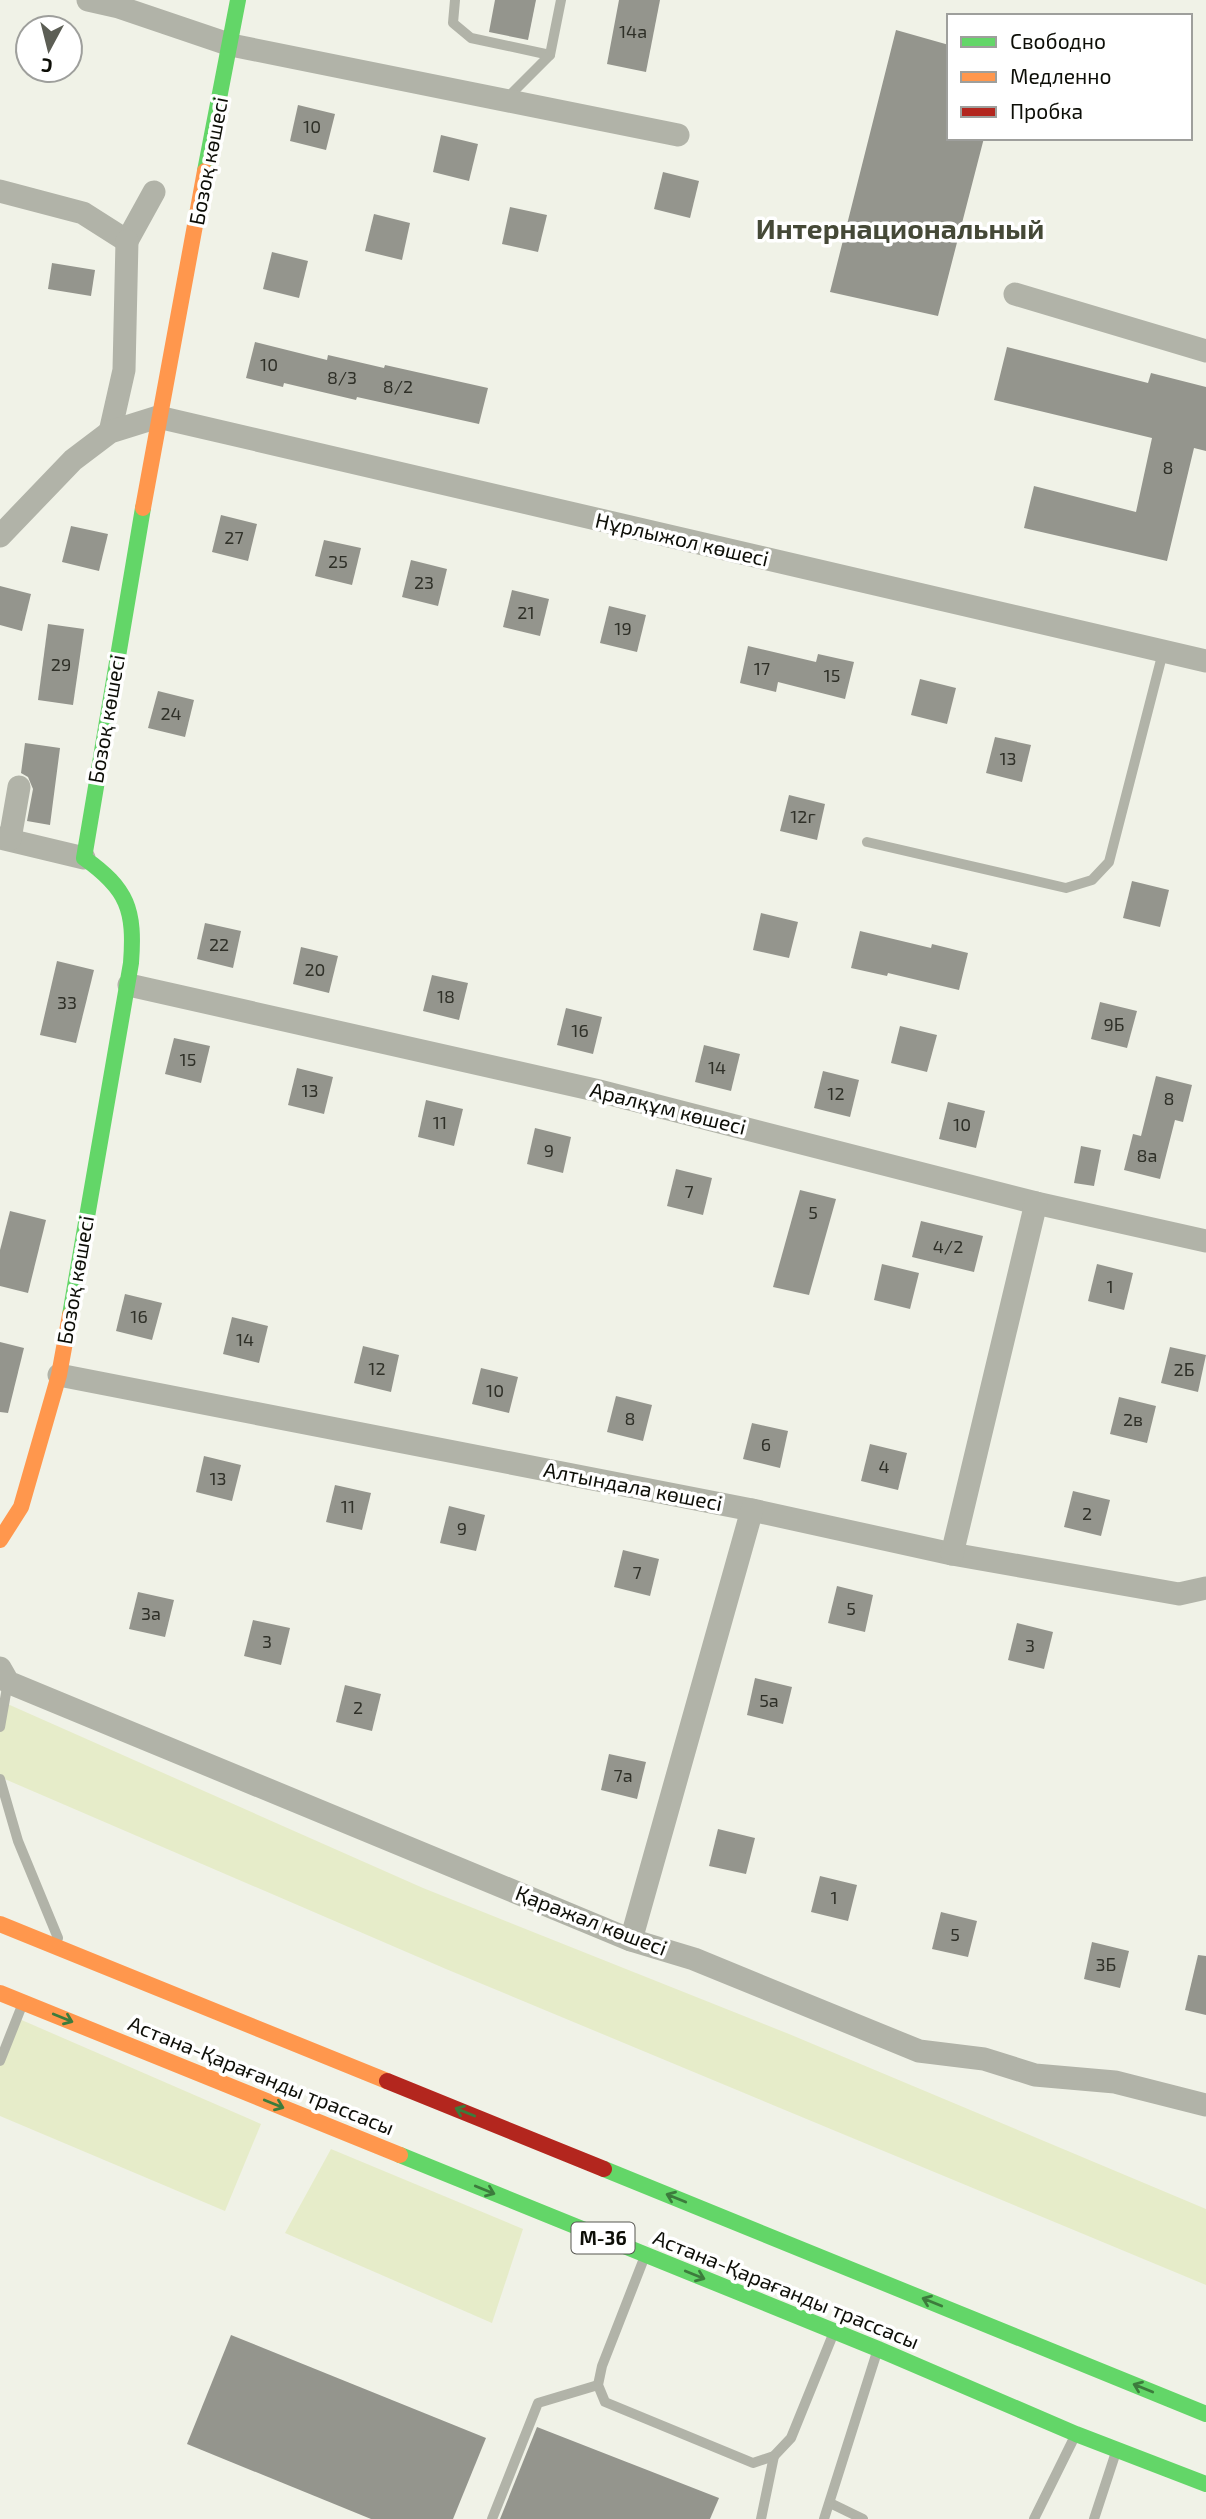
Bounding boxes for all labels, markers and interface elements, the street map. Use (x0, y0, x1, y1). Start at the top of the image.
north arrow (14, 14, 84, 84)
legend (947, 14, 1192, 140)
house number: 14а (619, 20, 647, 42)
text: Свободно (1010, 28, 1106, 53)
text: С (40, 54, 54, 78)
text: Медленно (1010, 63, 1112, 88)
street label: Бозоқ көшесі (183, 94, 232, 227)
text: Пробка (1010, 98, 1083, 123)
house number: 10 (303, 115, 321, 137)
district label: Интернациональный (756, 211, 1044, 245)
house number: 10 (260, 353, 278, 375)
house number: 8/3 (327, 366, 357, 388)
house number: 8/2 (383, 375, 413, 397)
house number: 8 (1163, 456, 1173, 478)
street label: Нұрлыжол көшесі (593, 506, 771, 571)
house number: 27 (224, 526, 244, 548)
house number: 25 (328, 550, 348, 572)
house number: 23 (414, 571, 434, 593)
house number: 21 (517, 601, 535, 623)
house number: 19 (614, 617, 632, 639)
street label: Бозоқ көшесі (82, 652, 129, 785)
house number: 29 (51, 653, 71, 675)
house number: 17 (754, 657, 770, 679)
house number: 15 (824, 664, 840, 686)
house number: 24 (160, 702, 182, 724)
house number: 13 (999, 747, 1017, 769)
house number: 12г (790, 805, 816, 827)
house number: 22 (209, 933, 229, 955)
house number: 20 (305, 958, 325, 980)
house number: 18 (437, 985, 455, 1007)
house number: 33 (57, 991, 77, 1013)
house number: 9Б (1103, 1013, 1125, 1035)
house number: 16 (571, 1019, 589, 1041)
house number: 15 (180, 1048, 196, 1070)
house number: 14 (708, 1056, 726, 1078)
street label: Аралқұм көшесі (588, 1076, 749, 1139)
house number: 13 (301, 1079, 319, 1101)
house number: 12 (827, 1082, 845, 1104)
house number: 8 (1164, 1087, 1174, 1109)
house number: 11 (433, 1111, 447, 1133)
house number: 10 (953, 1113, 971, 1135)
house number: 9 (544, 1139, 554, 1161)
house number: 8а (1137, 1144, 1157, 1166)
house number: 7 (684, 1180, 694, 1202)
house number: 5 (808, 1201, 818, 1223)
street label: Бозоқ көшесі (51, 1213, 98, 1346)
house number: 4/2 (933, 1235, 963, 1257)
house number: 1 (1106, 1275, 1114, 1297)
house number: 16 (130, 1305, 148, 1327)
house number: 14 (236, 1328, 254, 1350)
house number: 12 (368, 1357, 386, 1379)
house number: 2Б (1174, 1358, 1194, 1380)
house number: 10 (486, 1379, 504, 1401)
house number: 8 (625, 1407, 635, 1429)
house number: 2в (1123, 1408, 1143, 1430)
house number: 6 (761, 1433, 771, 1455)
house number: 4 (878, 1455, 890, 1477)
street label: Алтындала көшесі (542, 1456, 725, 1515)
house number: 13 (209, 1467, 227, 1489)
house number: 11 (341, 1495, 355, 1517)
house number: 2 (1082, 1502, 1092, 1524)
house number: 9 (457, 1517, 467, 1539)
house number: 7 (632, 1561, 642, 1583)
house number: 5 (846, 1597, 856, 1619)
house number: 3а (141, 1602, 161, 1624)
house number: 3 (262, 1630, 272, 1652)
house number: 3 (1025, 1634, 1035, 1656)
house number: 5а (759, 1689, 779, 1711)
house number: 2 (353, 1696, 363, 1718)
house number: 7а (613, 1764, 633, 1786)
street label: Қаражал көшесі (512, 1879, 671, 1960)
house number: 1 (830, 1886, 838, 1908)
house number: 5 (950, 1923, 960, 1945)
house number: 3Б (1096, 1953, 1116, 1975)
street label: Астана-Қарағанды трассасы (125, 2010, 398, 2139)
one-way arrow (52, 2013, 74, 2026)
one-way arrow (263, 2098, 284, 2111)
one-way arrow (455, 2105, 477, 2118)
one-way arrow (473, 2184, 495, 2197)
one-way arrow (666, 2190, 687, 2203)
road number: M-36 (572, 2222, 634, 2254)
street label: Астана-Қарағанды трассасы (650, 2224, 923, 2353)
one-way arrow (684, 2270, 706, 2283)
one-way arrow (922, 2295, 944, 2308)
one-way arrow (1133, 2380, 1154, 2393)

